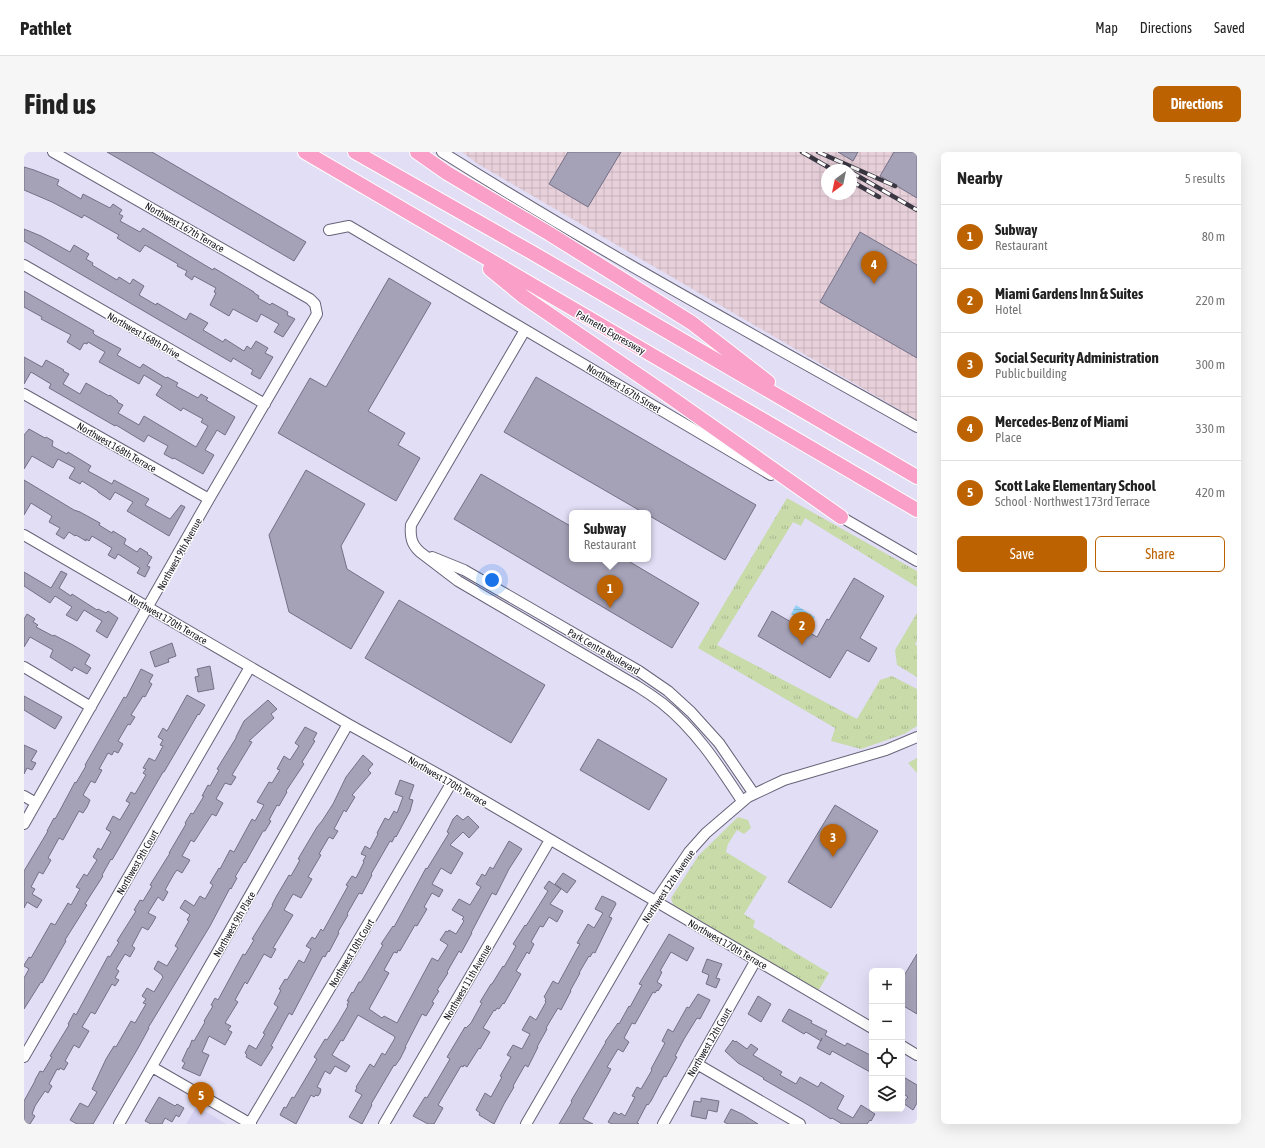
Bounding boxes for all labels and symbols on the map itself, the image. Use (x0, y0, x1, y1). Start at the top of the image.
north arrow (821, 164, 857, 200)
street label: Northwest 167th Terrace (143, 200, 227, 255)
pin: 4 (861, 251, 887, 284)
street label: Palmetto Expressway (574, 308, 647, 357)
street label: Northwest 168th Drive (105, 310, 182, 361)
street label: Northwest 167th Street (585, 362, 663, 415)
street label: Northwest 168th Terrace (75, 420, 159, 475)
street label: Northwest 9th Avenue (155, 516, 204, 592)
your location (482, 570, 502, 590)
pin: 1 (597, 575, 623, 608)
street label: Northwest 170th Terrace (126, 592, 210, 647)
pin: 2 (789, 612, 815, 645)
street label: Park Centre Boulevard (566, 626, 642, 677)
street label: Northwest 170th Terrace (406, 754, 490, 809)
pin: 3 (820, 824, 846, 857)
street label: Northwest 9th Court (114, 828, 160, 897)
street label: Northwest 12th Avenue (640, 847, 697, 925)
street label: Northwest 9th Place (211, 889, 258, 959)
street label: Northwest 10th Court (327, 917, 376, 989)
street label: Northwest 170th Terrace (686, 917, 770, 972)
street label: Northwest 11th Avenue (441, 942, 494, 1022)
street label: Northwest 12th Court (685, 1006, 734, 1079)
pin: 5 (188, 1082, 214, 1115)

